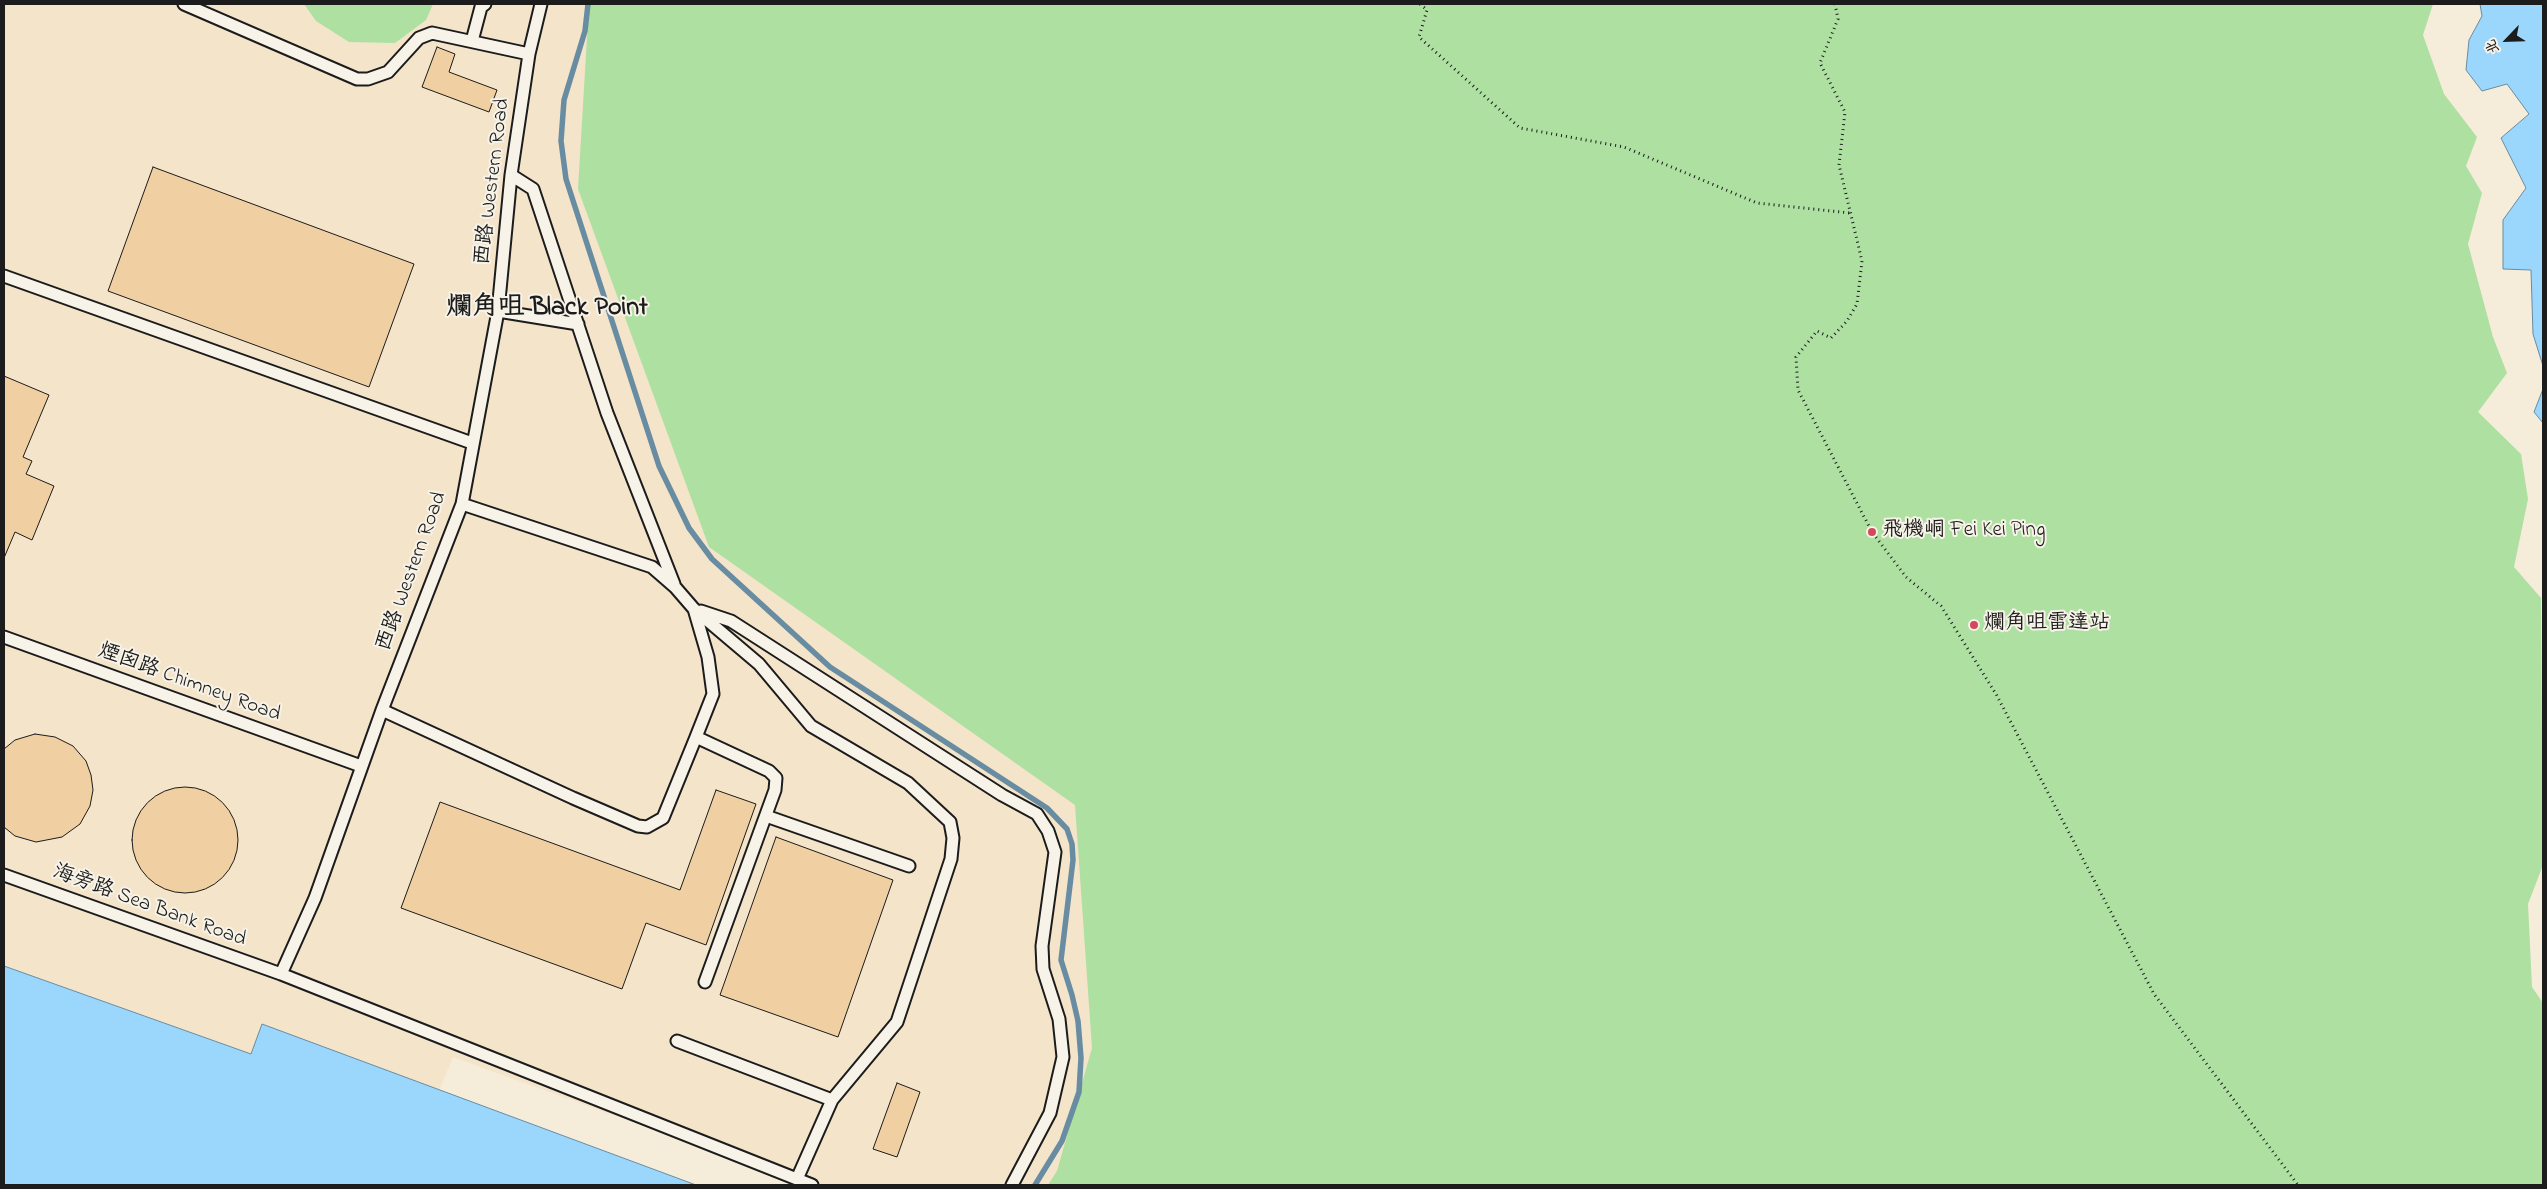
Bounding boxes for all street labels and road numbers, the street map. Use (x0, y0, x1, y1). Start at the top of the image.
street label: 西路 Western Road (471, 97, 517, 267)
street label: 西路 Western Road (372, 489, 454, 655)
street label: 煙囱路 Chimney Road (94, 639, 284, 729)
street label: 海旁路 Sea Bank Road (49, 860, 249, 954)

